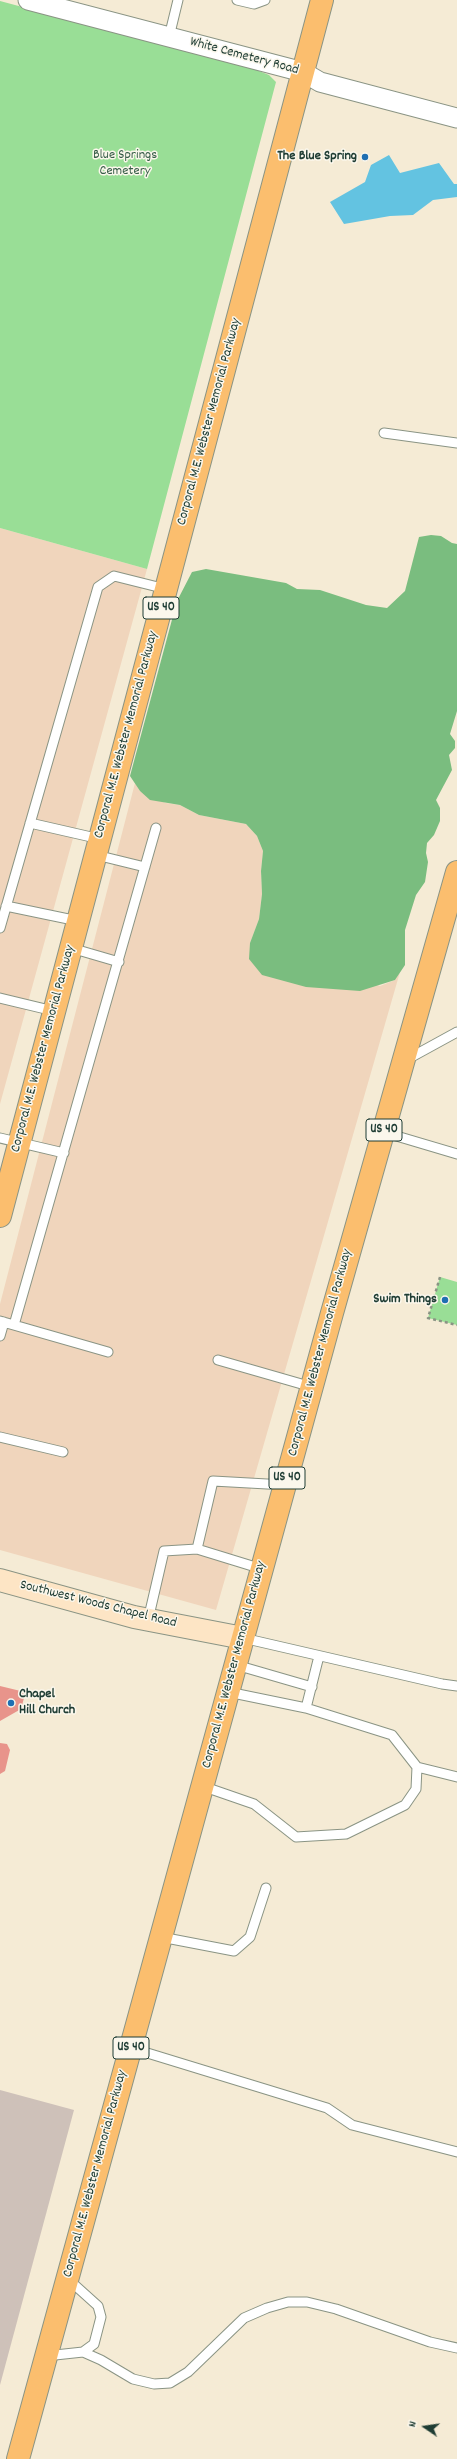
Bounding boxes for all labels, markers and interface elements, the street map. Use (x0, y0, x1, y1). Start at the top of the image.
street label: White Cemetery Road (188, 34, 300, 80)
park label: Blue Springs Cemetery (93, 148, 157, 180)
place label: The Blue Spring (277, 149, 357, 165)
marker: The Blue Spring (360, 152, 370, 162)
street label: Corporal M.E. Webster Memorial Parkway (174, 317, 246, 527)
road number: US 40 (143, 597, 179, 619)
street label: Corporal M.E. Webster Memorial Parkway (91, 630, 163, 840)
street label: Corporal M.E. Webster Memorial Parkway (8, 944, 80, 1154)
road number: US 40 (366, 1119, 402, 1141)
street label: Corporal M.E. Webster Memorial Parkway (285, 1248, 357, 1458)
place label: Swim Things (373, 1292, 437, 1308)
marker: Swim Things (440, 1295, 450, 1305)
road number: US 40 (269, 1467, 305, 1489)
street label: Corporal M.E. Webster Memorial Parkway (199, 1560, 271, 1770)
street label: Southwest Woods Chapel Road (18, 1577, 178, 1633)
place label: Chapel Hill Church (19, 1687, 75, 1720)
marker: Chapel Hill Church (6, 1698, 16, 1708)
road number: US 40 (113, 2037, 149, 2059)
street label: Corporal M.E. Webster Memorial Parkway (60, 2069, 132, 2279)
north arrow (405, 2407, 445, 2447)
text: N (405, 2420, 422, 2429)

